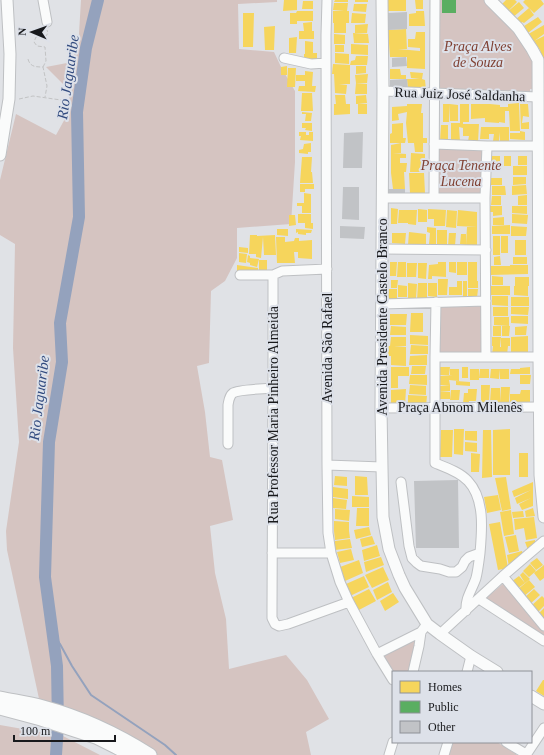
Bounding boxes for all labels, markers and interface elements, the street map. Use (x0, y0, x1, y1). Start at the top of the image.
north arrow (12, 12, 52, 52)
text: N (16, 27, 28, 36)
water label: Rio Jaguaribe (54, 33, 82, 121)
park label: Praça Alves de Souza (443, 39, 512, 70)
street label: Rua Juiz José Saldanha (394, 85, 527, 104)
park label: Praça Tenente Lucena (420, 158, 501, 189)
street label: Avenida Presidente Castelo Branco (375, 218, 390, 416)
street label: Avenida São Rafael (320, 292, 335, 403)
street label: Rua Professor Maria Pinheiro Almeida (266, 305, 281, 524)
water label: Rio Jaguaribe (26, 354, 52, 442)
street label: Praça Abnom Milenês (398, 400, 522, 415)
legend (392, 671, 532, 743)
text: Homes (428, 680, 462, 694)
text: Public (428, 700, 459, 714)
scale bar (14, 717, 115, 743)
text: Other (428, 720, 455, 734)
text: 100 m (20, 724, 51, 738)

